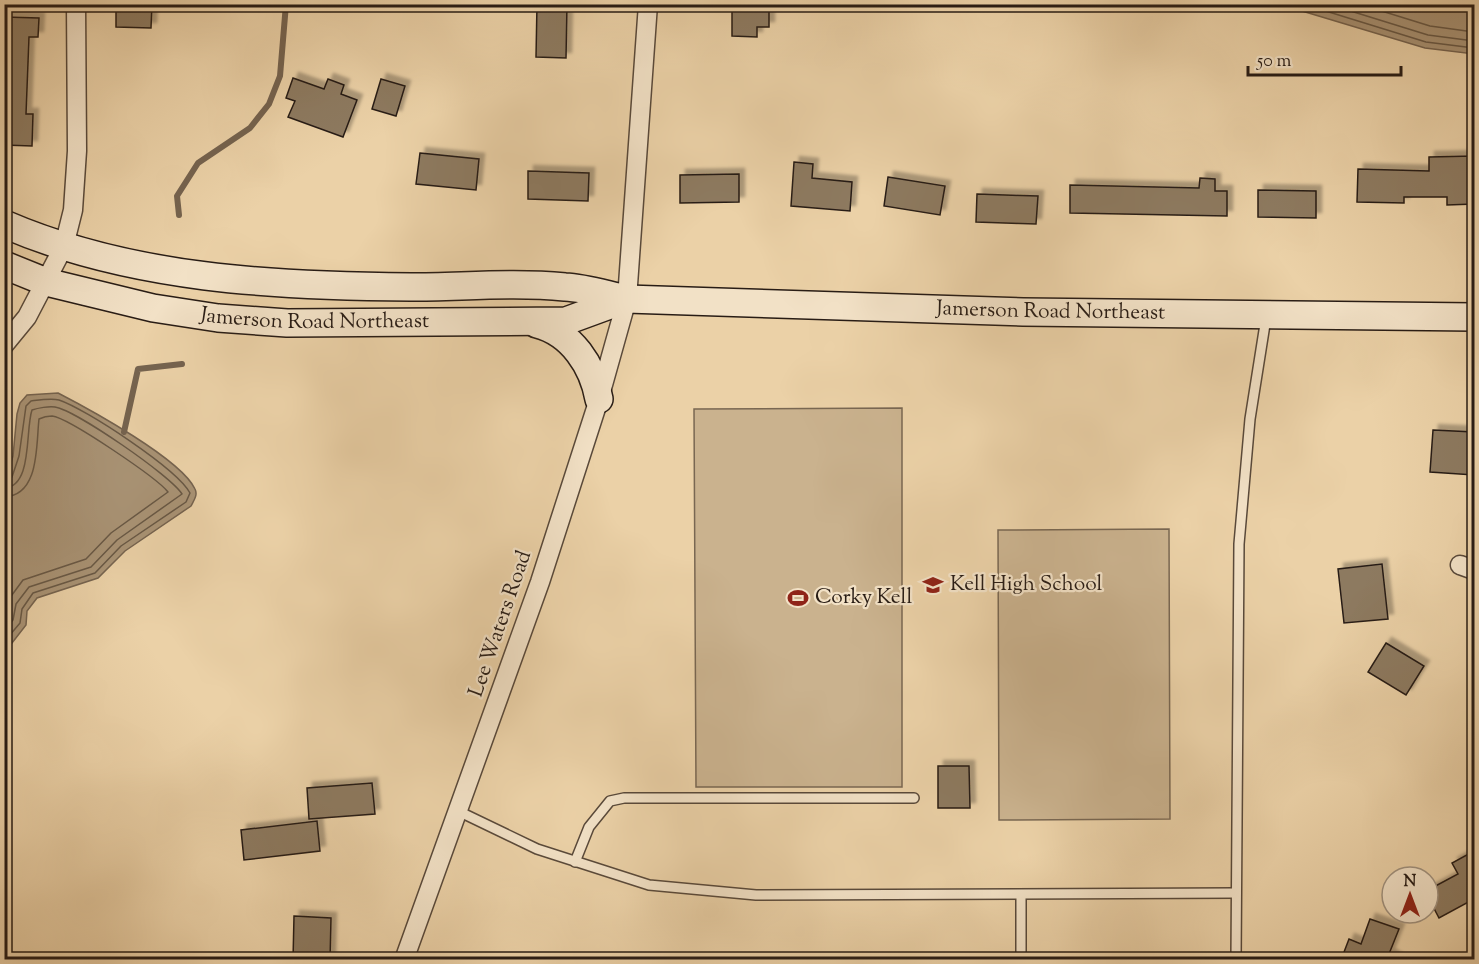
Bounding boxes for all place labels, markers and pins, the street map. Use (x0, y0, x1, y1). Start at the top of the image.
place label: Kell High School (950, 570, 1103, 600)
school or university icon: Kell High School (921, 573, 945, 597)
place label: Corky Kell (815, 583, 912, 613)
sports icon: Corky Kell (786, 586, 810, 610)

